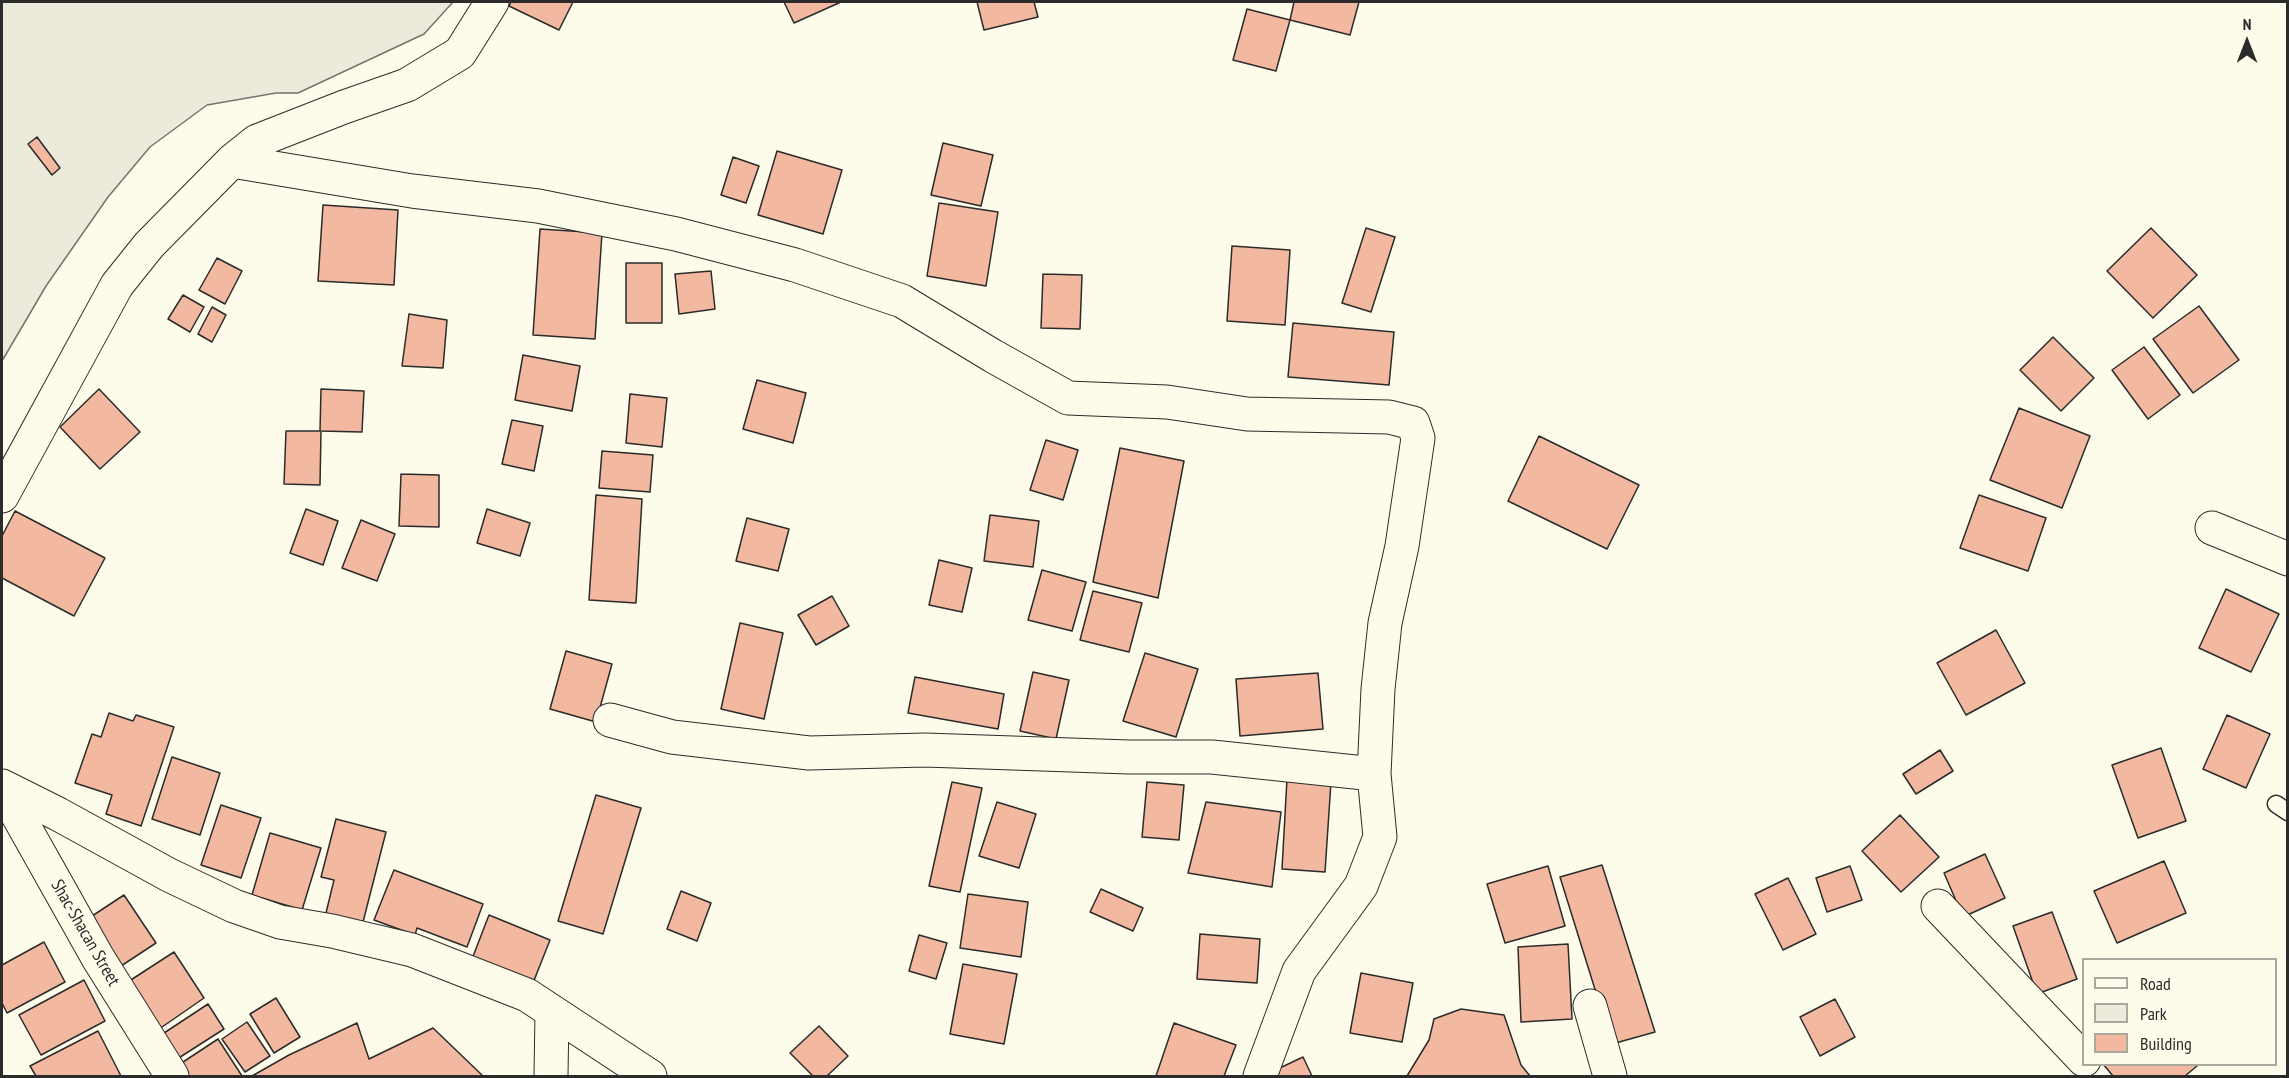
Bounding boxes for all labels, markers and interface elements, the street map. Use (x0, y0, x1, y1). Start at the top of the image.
north arrow (2217, 12, 2277, 72)
text: N (2243, 14, 2251, 34)
street label: Shac-Shacan Street (46, 876, 124, 990)
legend (2082, 958, 2277, 1066)
text: Road (2140, 972, 2171, 995)
text: Park (2140, 1002, 2167, 1025)
text: Building (2140, 1032, 2192, 1055)

